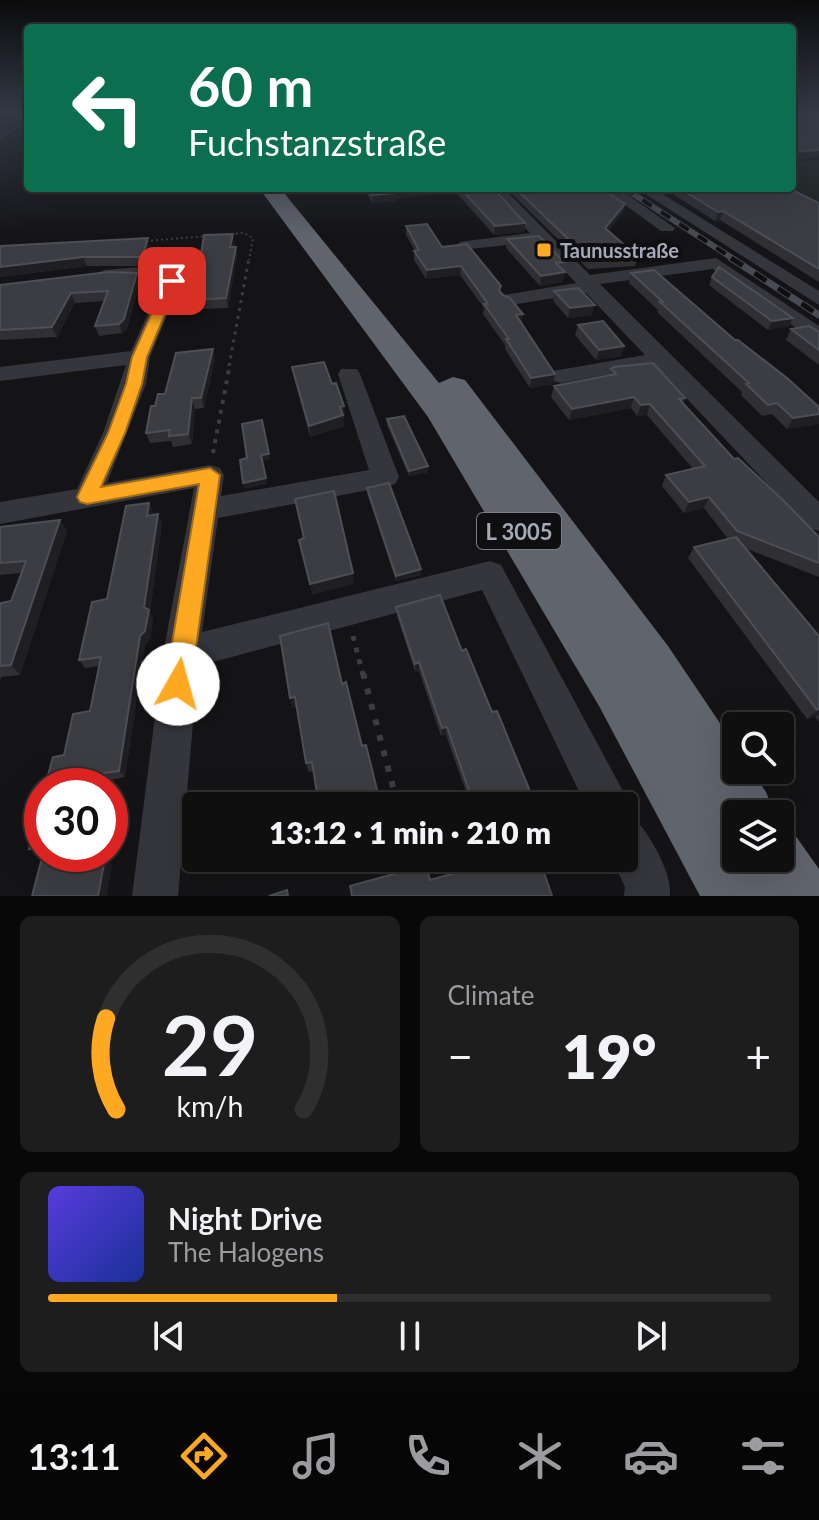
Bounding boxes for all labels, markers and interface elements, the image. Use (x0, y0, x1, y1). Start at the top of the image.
text: 60 m (188, 52, 313, 119)
icon: left (56, 56, 160, 160)
text: Fuchstanzstraße (188, 120, 446, 164)
place label: Taunusstraße (560, 238, 679, 262)
marker: Taunusstraße (535, 241, 553, 259)
pin (138, 247, 206, 315)
icon: arrive (150, 259, 194, 303)
road number: L 3005 (477, 513, 561, 549)
position arrow (136, 642, 220, 726)
map controls (722, 712, 794, 872)
button: search (722, 712, 794, 784)
speed limit sign: 30 (24, 768, 128, 872)
button: layers (722, 800, 794, 872)
text: 13:12 · 1 min · 210 m (269, 814, 551, 850)
text: Climate (448, 979, 534, 1011)
text: 29 (162, 994, 258, 1094)
text: 19° (562, 1020, 657, 1092)
text: − (448, 1030, 473, 1082)
text: + (745, 1030, 771, 1082)
text: km/h (176, 1089, 243, 1123)
text: Night Drive (168, 1200, 322, 1236)
text: The Halogens (168, 1236, 324, 1268)
icon: previous (147, 1314, 191, 1358)
icon: pause (388, 1314, 432, 1358)
icon: next (629, 1314, 673, 1358)
icon: directions (176, 1428, 232, 1484)
icon: music (288, 1428, 344, 1484)
icon: phone (400, 1428, 456, 1484)
icon: climate (512, 1428, 568, 1484)
icon: car (623, 1428, 679, 1484)
icon: filters (735, 1428, 791, 1484)
text: 13:11 (28, 1434, 121, 1478)

